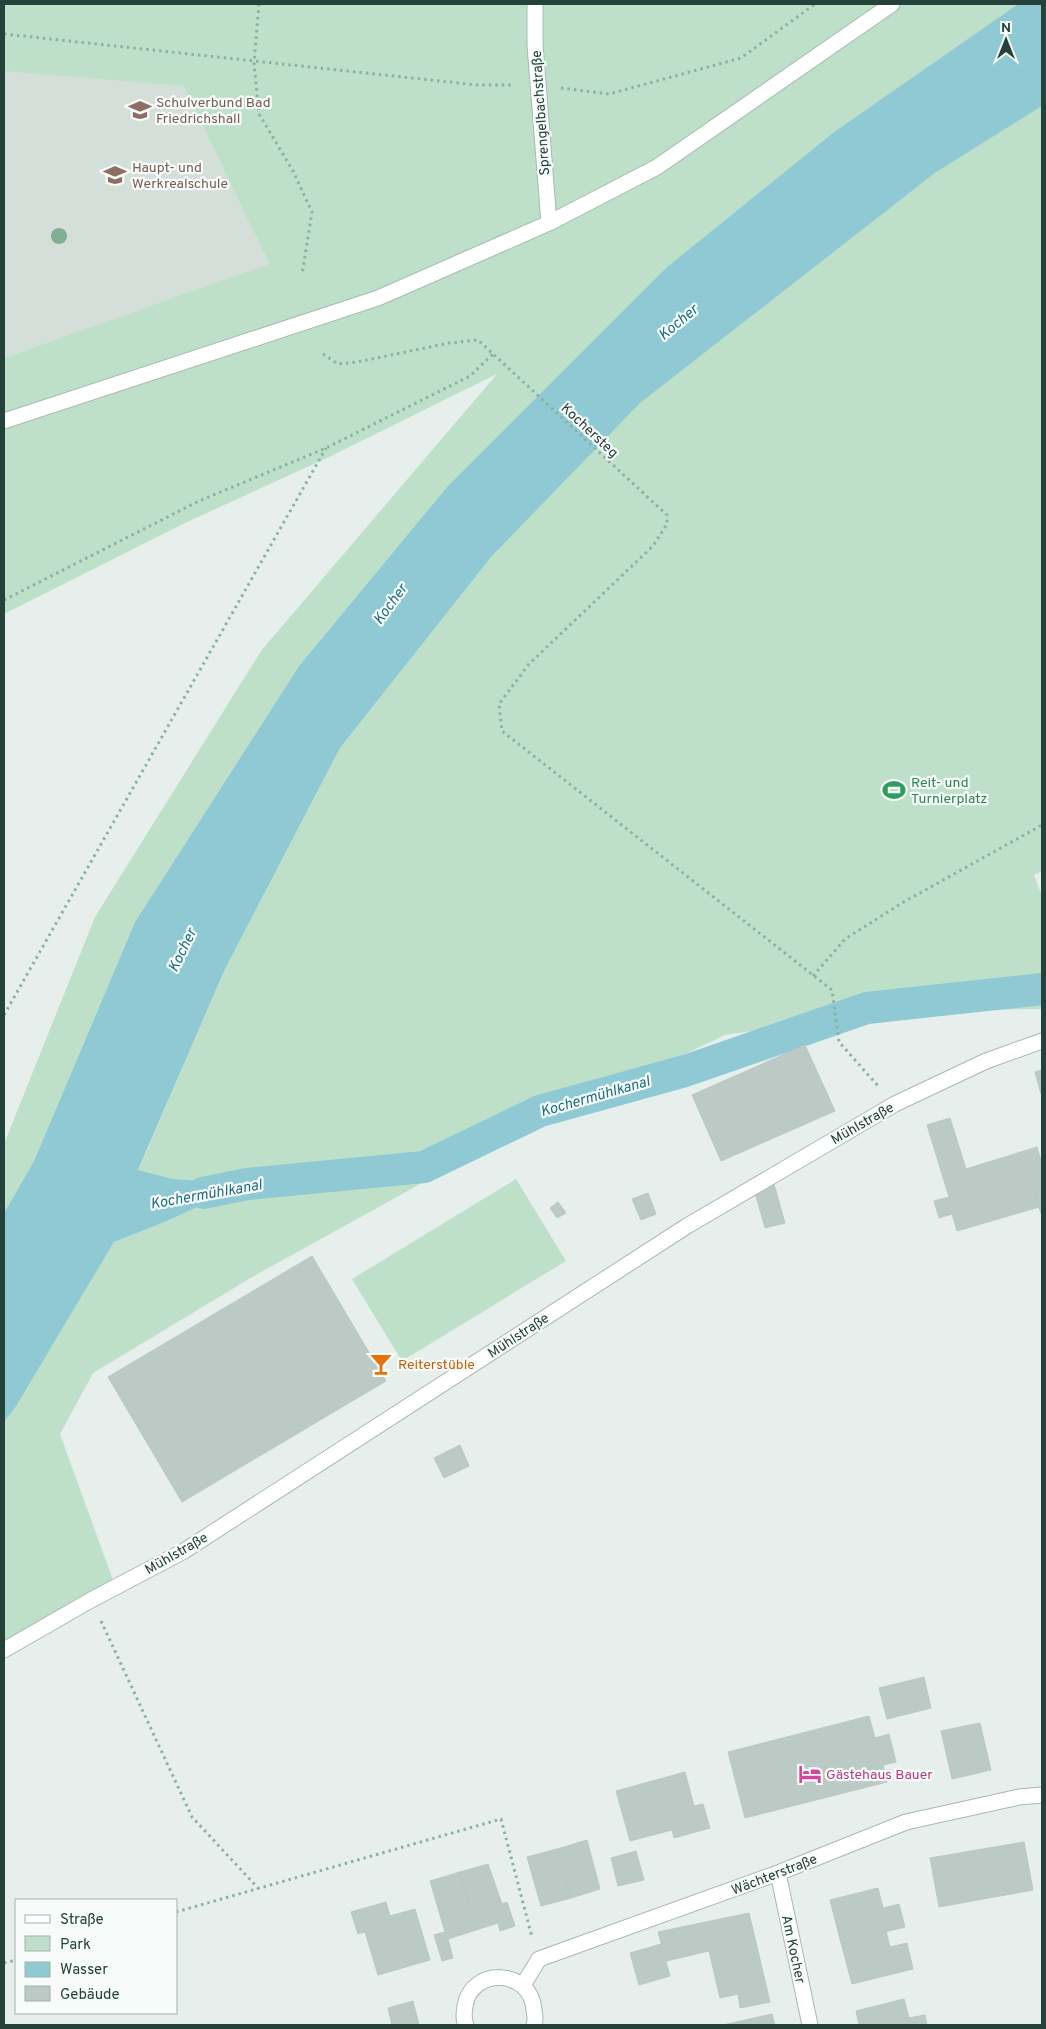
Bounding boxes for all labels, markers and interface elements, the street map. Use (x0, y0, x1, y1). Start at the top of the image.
north arrow (981, 15, 1031, 65)
text: N (1001, 20, 1011, 37)
street label: Sprengelbachstraße (529, 50, 554, 176)
place label: Schulverbund Bad Friedrichshall (156, 95, 271, 128)
school or university icon: Schulverbund Bad Friedrichshall (127, 97, 153, 123)
place label: Haupt- und Werkrealschule (132, 160, 228, 193)
school or university icon: Haupt- und Werkrealschule (102, 162, 128, 188)
water label: Kocher (655, 300, 704, 345)
street label: Kochersteg (557, 400, 621, 462)
water label: Kocher (370, 580, 413, 629)
place label: Reit- und Turnierplatz (911, 775, 987, 808)
sports icon: Reit- und Turnierplatz (881, 777, 907, 803)
water label: Kocher (165, 925, 203, 976)
water label: Kochermühlkanal (538, 1072, 654, 1122)
street label: Mühlstraße (828, 1100, 897, 1149)
water label: Kochermühlkanal (149, 1176, 265, 1215)
street label: Mühlstraße (485, 1310, 553, 1362)
bar icon: Reiterstüble (368, 1351, 394, 1377)
place label: Reiterstüble (398, 1357, 475, 1374)
street label: Mühlstraße (142, 1530, 211, 1579)
hotel icon: Gästehaus Bauer (797, 1761, 823, 1787)
place label: Gästehaus Bauer (826, 1767, 933, 1784)
street label: Wächterstraße (729, 1851, 820, 1900)
legend (15, 1899, 178, 2014)
text: Straße (60, 1911, 104, 1930)
street label: Am Kocher (777, 1913, 808, 1986)
text: Park (60, 1936, 91, 1955)
text: Wasser (60, 1961, 108, 1980)
text: Gebäude (60, 1986, 120, 2005)

